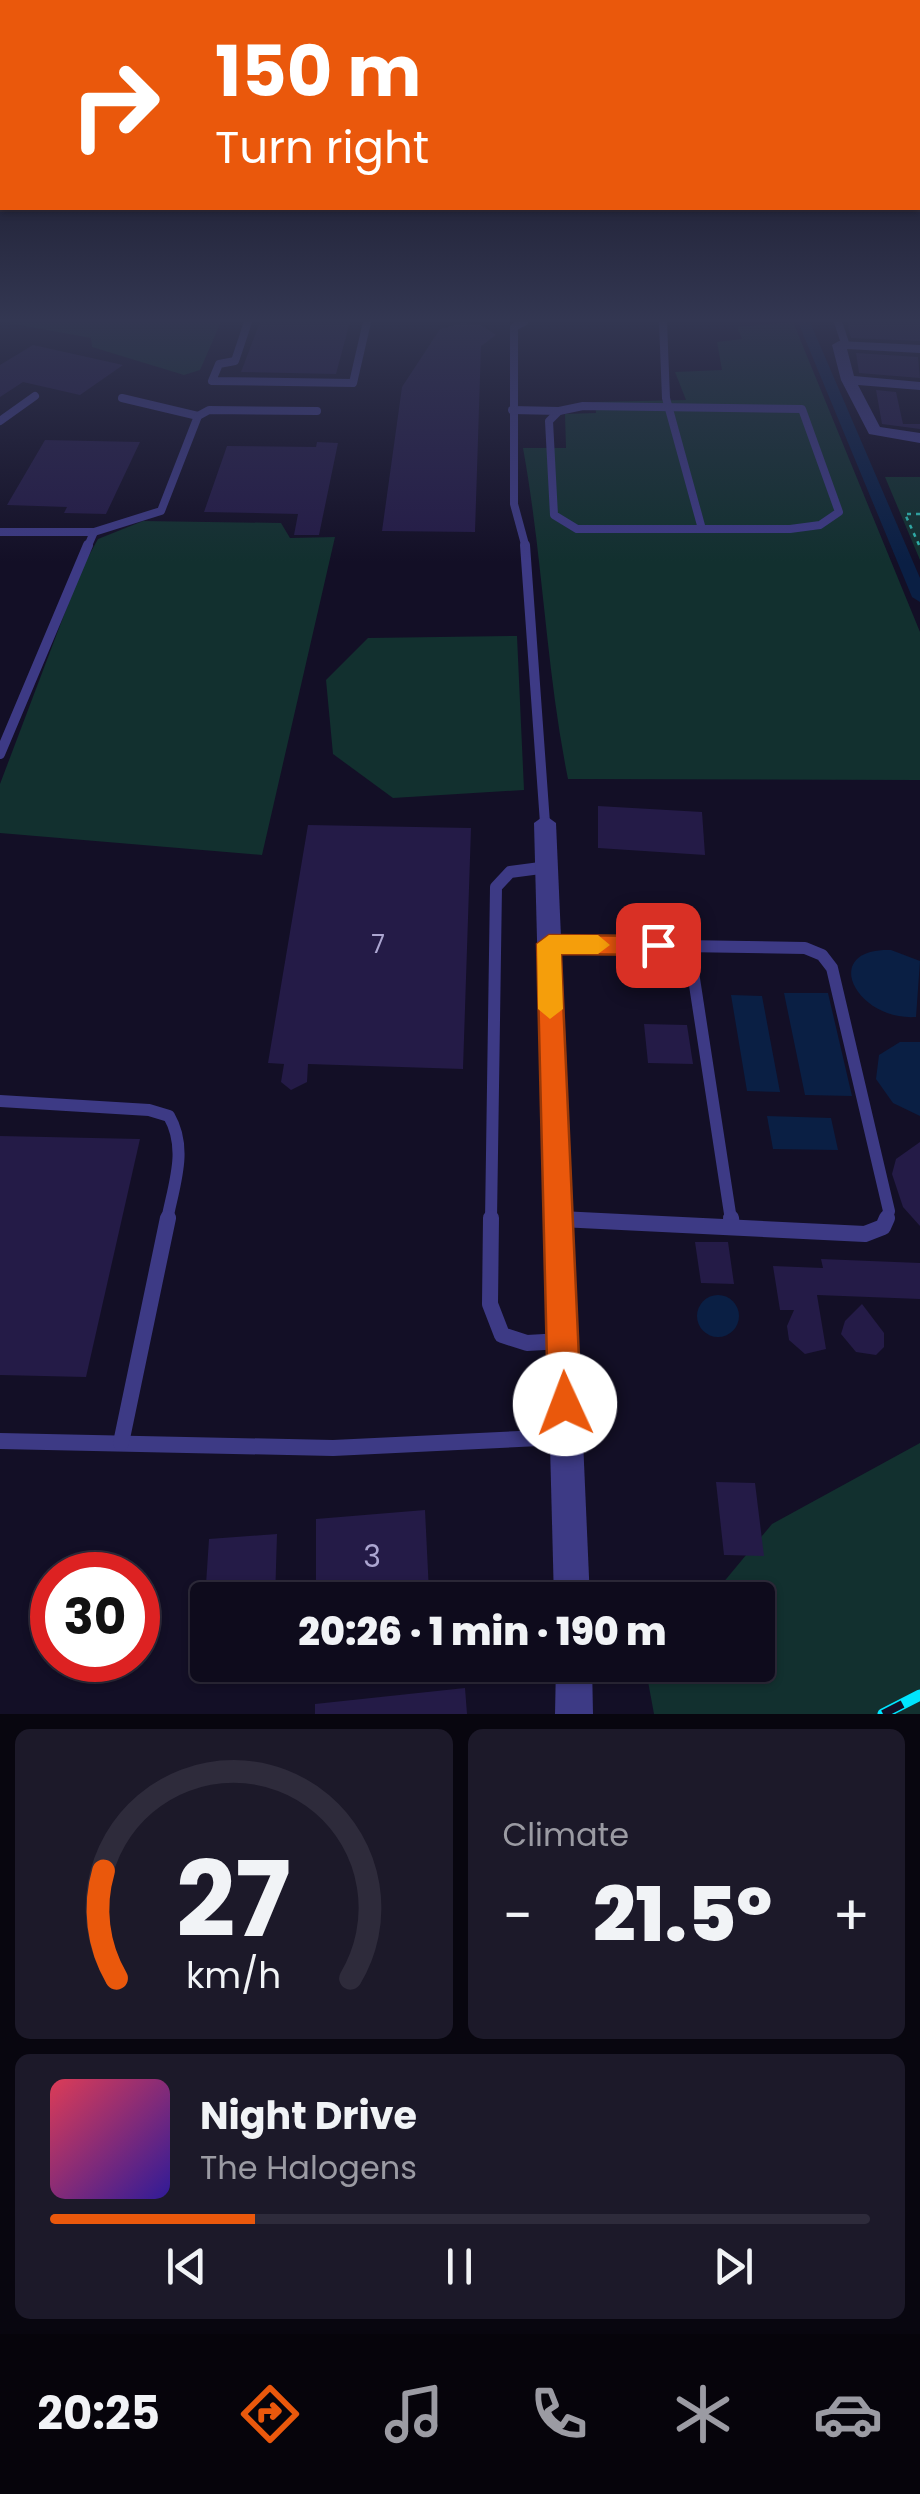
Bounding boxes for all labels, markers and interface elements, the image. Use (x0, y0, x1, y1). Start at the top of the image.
text: 150 m (215, 22, 421, 121)
icon: right (50, 40, 180, 170)
text: Turn right (215, 116, 429, 179)
pin (616, 903, 701, 988)
icon: arrive (631, 918, 686, 973)
house number: 7 (371, 927, 385, 962)
position arrow (513, 1352, 617, 1456)
house number: 3 (363, 1535, 381, 1578)
speed limit sign: 30 (30, 1552, 160, 1682)
text: 20:26 · 1 min · 190 m (298, 1605, 667, 1658)
text: Climate (503, 1812, 629, 1857)
text: 27 (176, 1827, 291, 1972)
text: 21.5° (593, 1862, 772, 1967)
text: − (503, 1877, 533, 1954)
text: + (832, 1877, 870, 1954)
text: km/h (186, 1950, 281, 2001)
text: Night Drive (200, 2089, 417, 2142)
text: The Halogens (200, 2145, 417, 2190)
icon: previous (159, 2239, 214, 2294)
icon: pause (432, 2239, 487, 2294)
icon: next (706, 2239, 761, 2294)
icon: directions (235, 2379, 305, 2449)
icon: music (379, 2379, 449, 2449)
icon: phone (524, 2379, 594, 2449)
icon: climate (668, 2379, 738, 2449)
icon: car (813, 2379, 883, 2449)
text: 20:25 (37, 2382, 160, 2445)

